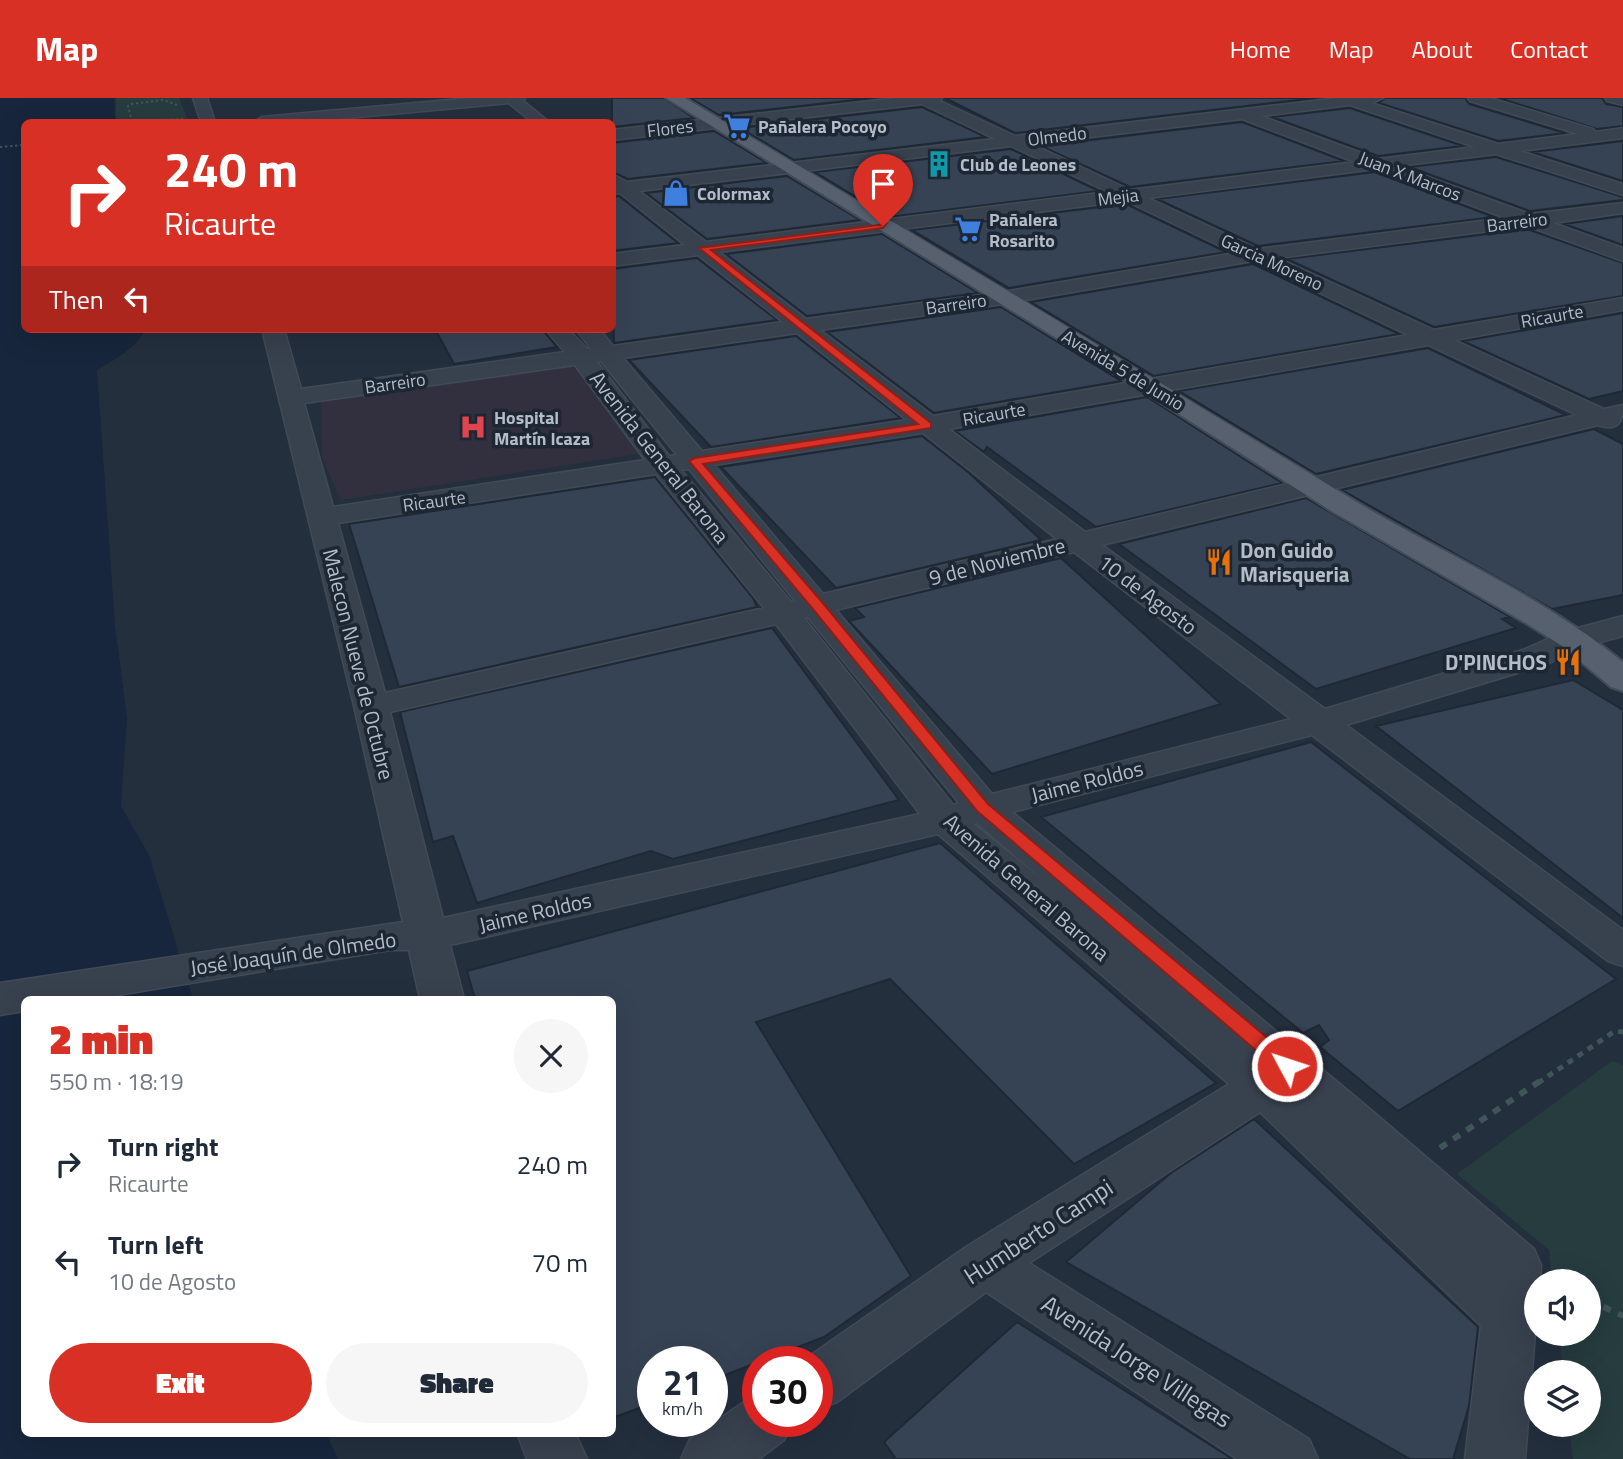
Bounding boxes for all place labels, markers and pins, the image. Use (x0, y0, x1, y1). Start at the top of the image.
supermarket icon: Pañalera Pocoyo (722, 111, 752, 141)
place label: Pañalera Pocoyo (758, 113, 887, 140)
building icon: Club de Leones (924, 149, 954, 179)
place label: Club de Leones (960, 151, 1076, 178)
pin (853, 154, 913, 226)
shop icon: Colormax (661, 178, 691, 208)
place label: Colormax (697, 180, 771, 207)
place label: Pañalera Rosarito (989, 206, 1058, 254)
supermarket icon: Pañalera Rosarito (953, 214, 983, 244)
place label: Hospital Martín Icaza (494, 404, 590, 452)
hospital icon: Hospital Martín Icaza (458, 412, 488, 442)
place label: Don Guido Marisqueria (1240, 534, 1350, 590)
restaurant icon: Don Guido Marisqueria (1204, 547, 1234, 577)
place label: D'PINCHOS (1445, 646, 1547, 678)
restaurant icon: D'PINCHOS (1553, 647, 1583, 677)

